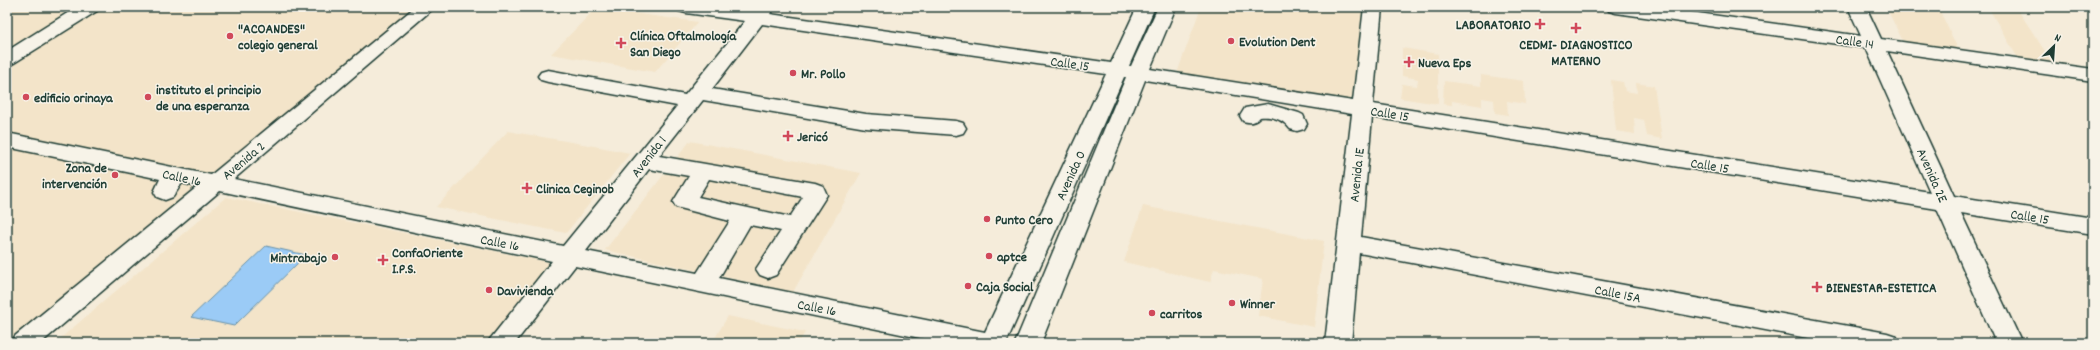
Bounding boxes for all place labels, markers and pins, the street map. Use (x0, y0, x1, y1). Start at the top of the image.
place label: LABORATORIO (1456, 16, 1531, 36)
marker: LABORATORIO (1534, 18, 1546, 30)
place label: "ACOANDES" colegio general (238, 20, 318, 56)
marker: CEDMI- DIAGNOSTICO MATERNO (1570, 22, 1582, 34)
place label: Clínica Oftalmología San Diego (630, 27, 737, 63)
marker: "ACOANDES" colegio general (225, 31, 235, 41)
place label: Evolution Dent (1239, 33, 1316, 53)
marker: Evolution Dent (1226, 36, 1236, 46)
place label: CEDMI- DIAGNOSTICO MATERNO (1519, 36, 1633, 72)
marker: Clínica Oftalmología San Diego (615, 37, 627, 49)
place label: Nueva Eps (1418, 54, 1472, 74)
marker: Nueva Eps (1403, 56, 1415, 68)
place label: Mr. Pollo (801, 65, 845, 85)
marker: Mr. Pollo (788, 68, 798, 78)
place label: instituto el principio de una esperanza (156, 81, 261, 117)
place label: edificio orinaya (34, 89, 114, 109)
marker: edificio orinaya (21, 92, 31, 102)
marker: instituto el principio de una esperanza (143, 92, 153, 102)
place label: Jericó (797, 128, 828, 148)
marker: Jericó (782, 130, 794, 142)
place label: Zona de intervención (42, 159, 108, 195)
marker: Zona de intervención (110, 170, 120, 180)
place label: Clinica Ceginob (536, 180, 614, 200)
marker: Clinica Ceginob (521, 182, 533, 194)
place label: Punto Cero (995, 211, 1053, 231)
marker: Punto Cero (982, 214, 992, 224)
place label: ConfaOriente I.P.S. (392, 244, 463, 280)
place label: aptce (997, 248, 1027, 268)
place label: Mintrabajo (270, 249, 327, 269)
marker: aptce (984, 251, 994, 261)
marker: Mintrabajo (330, 252, 340, 262)
marker: ConfaOriente I.P.S. (377, 254, 389, 266)
place label: Caja Social (976, 278, 1034, 298)
place label: BIENESTAR-ESTETICA (1826, 279, 1937, 299)
marker: Caja Social (963, 281, 973, 291)
marker: BIENESTAR-ESTETICA (1811, 281, 1823, 293)
place label: Davivienda (497, 282, 555, 302)
marker: Davivienda (484, 285, 494, 295)
place label: Winner (1240, 295, 1276, 315)
marker: Winner (1227, 298, 1237, 308)
place label: carritos (1160, 305, 1203, 325)
marker: carritos (1147, 308, 1157, 318)

